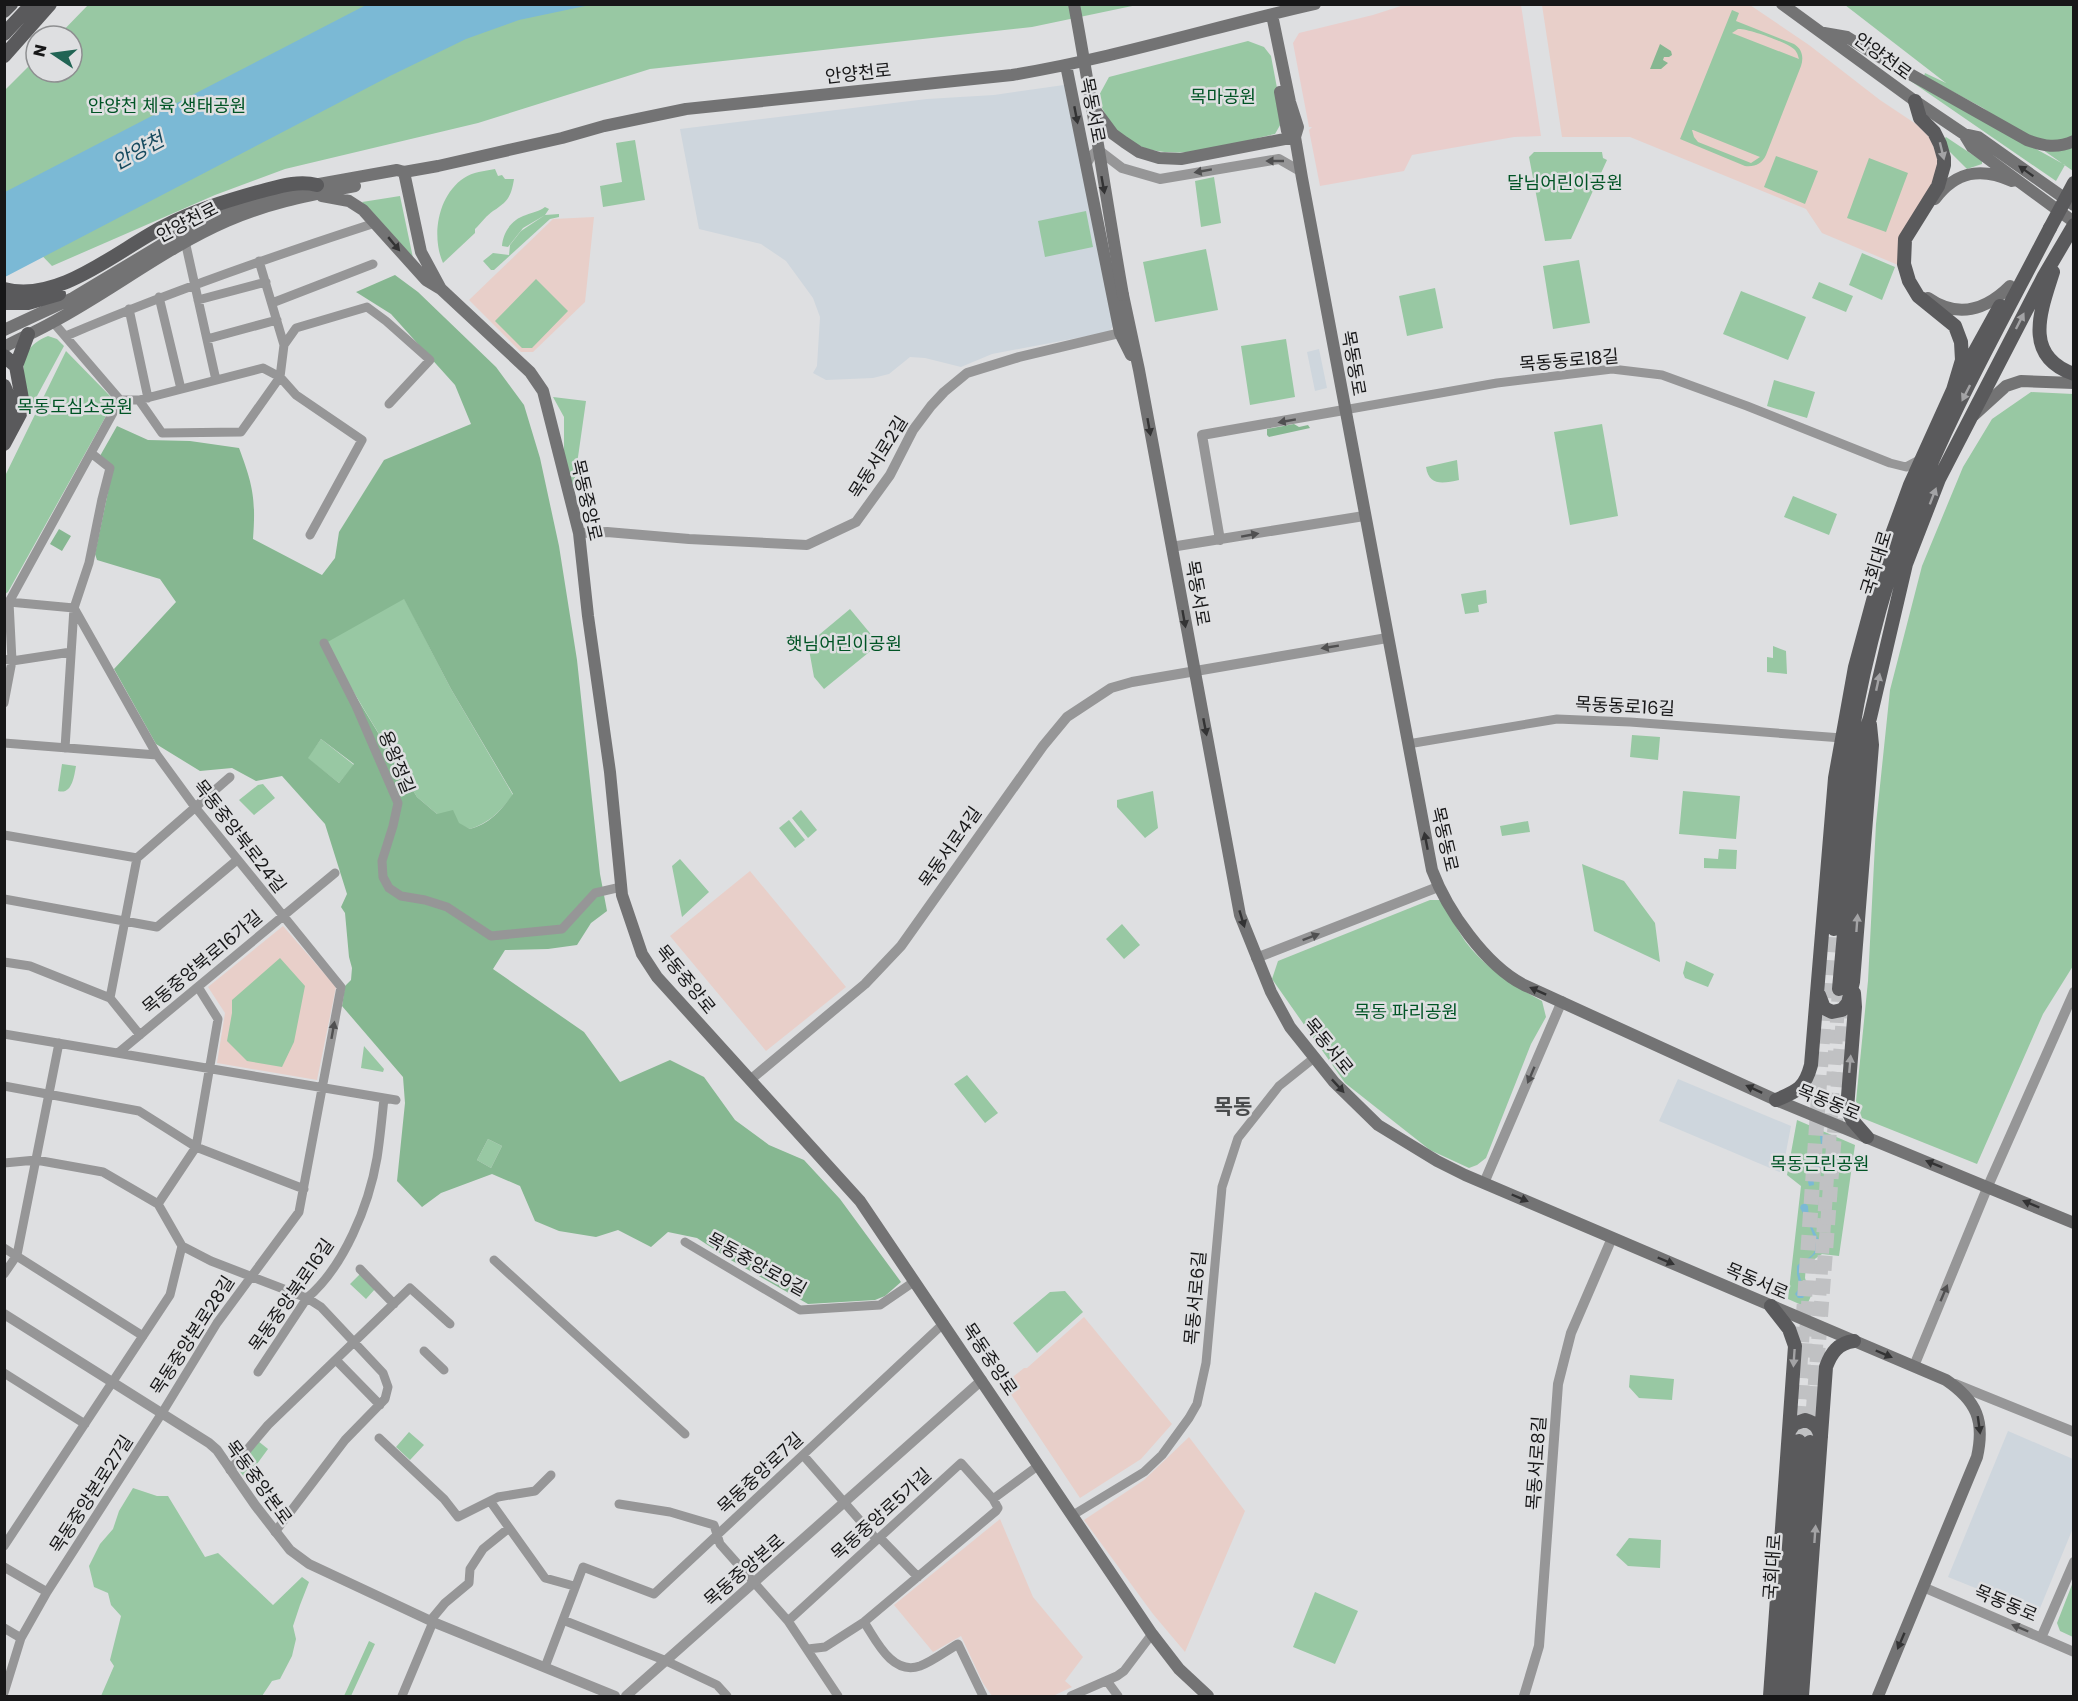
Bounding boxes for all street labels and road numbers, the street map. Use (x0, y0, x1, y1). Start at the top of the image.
street label: 안양천로 (1849, 26, 1917, 86)
street label: 안양천로 (824, 57, 892, 89)
street label: 목동서로 (1074, 75, 1112, 145)
street label: 안양천로 (152, 196, 222, 248)
street label: 목동동로 (1336, 328, 1372, 398)
street label: 목동동로18길 (1518, 343, 1620, 377)
street label: 목동서로2길 (843, 411, 913, 503)
street label: 목동중앙로 (566, 457, 608, 543)
street label: 국회대로 (1854, 528, 1898, 598)
street label: 목동서로 (1180, 558, 1216, 628)
street label: 목동동로16길 (1574, 691, 1676, 721)
street label: 용왕정길 (373, 727, 421, 797)
street label: 목동중앙북로24길 (188, 774, 292, 898)
street label: 목동서로4길 (913, 801, 987, 893)
street label: 목동동로 (1425, 804, 1465, 874)
street label: 목동중앙북로16가길 (137, 904, 267, 1020)
street label: 목동중앙로 (650, 939, 722, 1019)
street label: 목동서로 (1298, 1012, 1360, 1080)
street label: 목동동로 (1794, 1078, 1864, 1126)
street label: 목동중앙로9길 (703, 1226, 811, 1302)
street label: 목동중앙북로16길 (243, 1233, 339, 1357)
street label: 목동서로6길 (1178, 1250, 1212, 1346)
street label: 목동서로 (1722, 1257, 1792, 1305)
street label: 목동중앙본로28길 (144, 1270, 240, 1400)
street label: 목동중앙로 (956, 1318, 1024, 1400)
street label: 목동서로8길 (1520, 1415, 1552, 1511)
street label: 목동중앙로7길 (712, 1427, 808, 1519)
street label: 목동중앙본로27길 (43, 1430, 139, 1558)
street label: 목동중앙본로 (220, 1434, 298, 1530)
street label: 목동중앙로5가길 (825, 1462, 937, 1566)
street label: 목동중앙본로 (698, 1528, 790, 1612)
street label: 국회대로 (1757, 1533, 1787, 1601)
street label: 목동동로 (1971, 1579, 2041, 1627)

